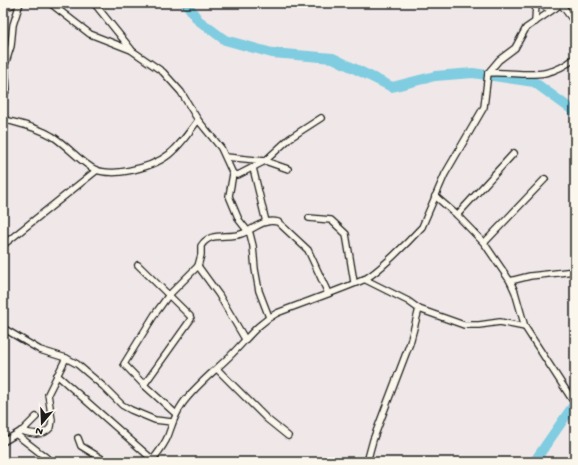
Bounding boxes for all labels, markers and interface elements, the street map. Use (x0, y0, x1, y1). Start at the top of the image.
north arrow (22, 403, 62, 443)
text: N (34, 424, 45, 437)

